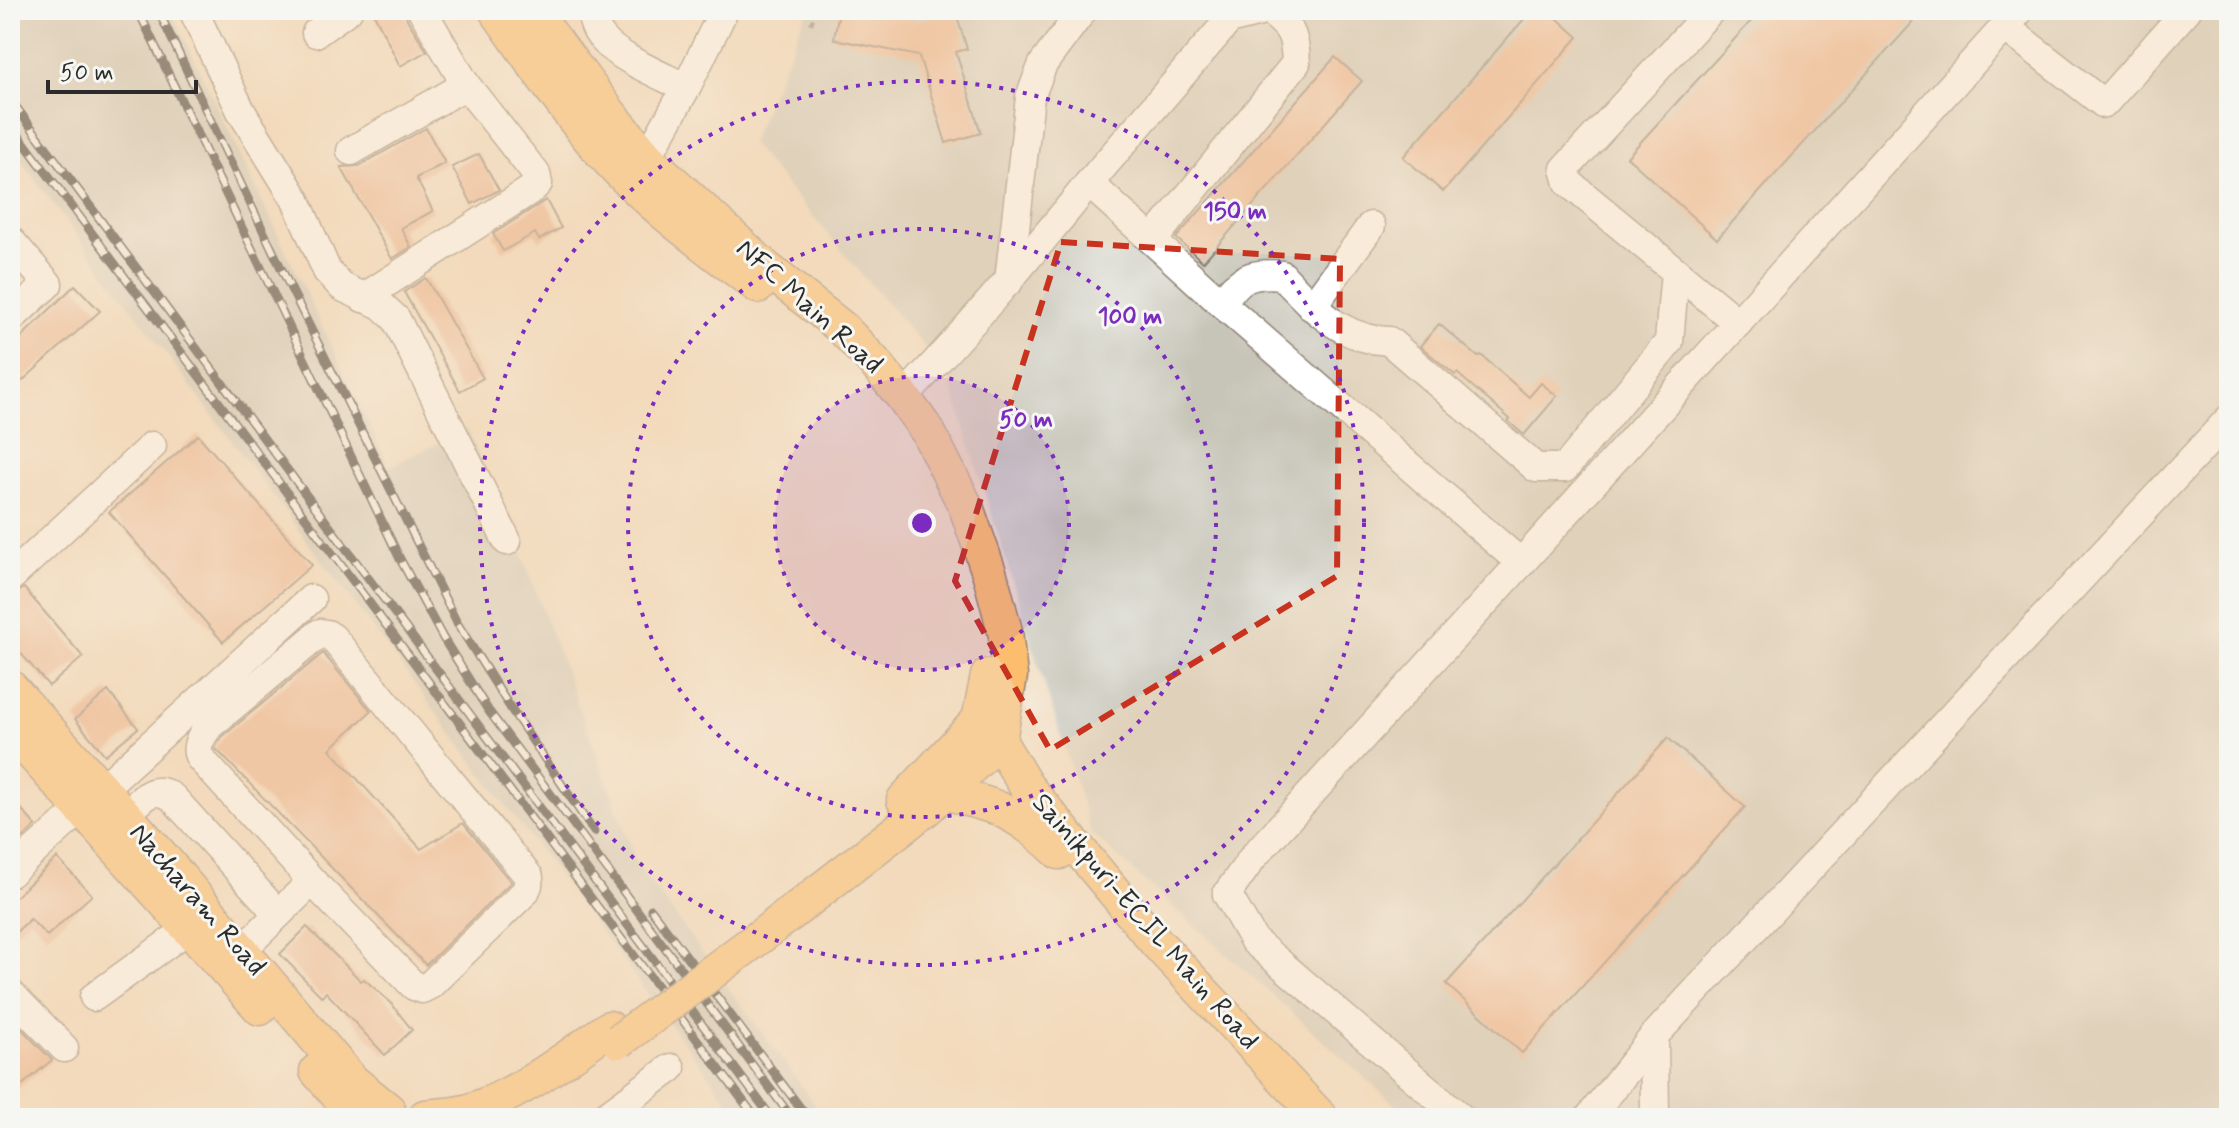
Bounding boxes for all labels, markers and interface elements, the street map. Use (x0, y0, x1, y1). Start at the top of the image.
scale bar (48, 44, 196, 94)
text: 50 m (60, 58, 114, 89)
text: 150 m (1203, 197, 1267, 228)
street label: NFC Main Road (727, 231, 891, 383)
text: 100 m (1098, 302, 1162, 333)
text: 50 m (999, 405, 1053, 436)
centre of rings (908, 509, 936, 537)
street label: Sainikpuri-ECIL Main Road (1023, 786, 1267, 1058)
street label: Nacharam Road (120, 816, 274, 984)

